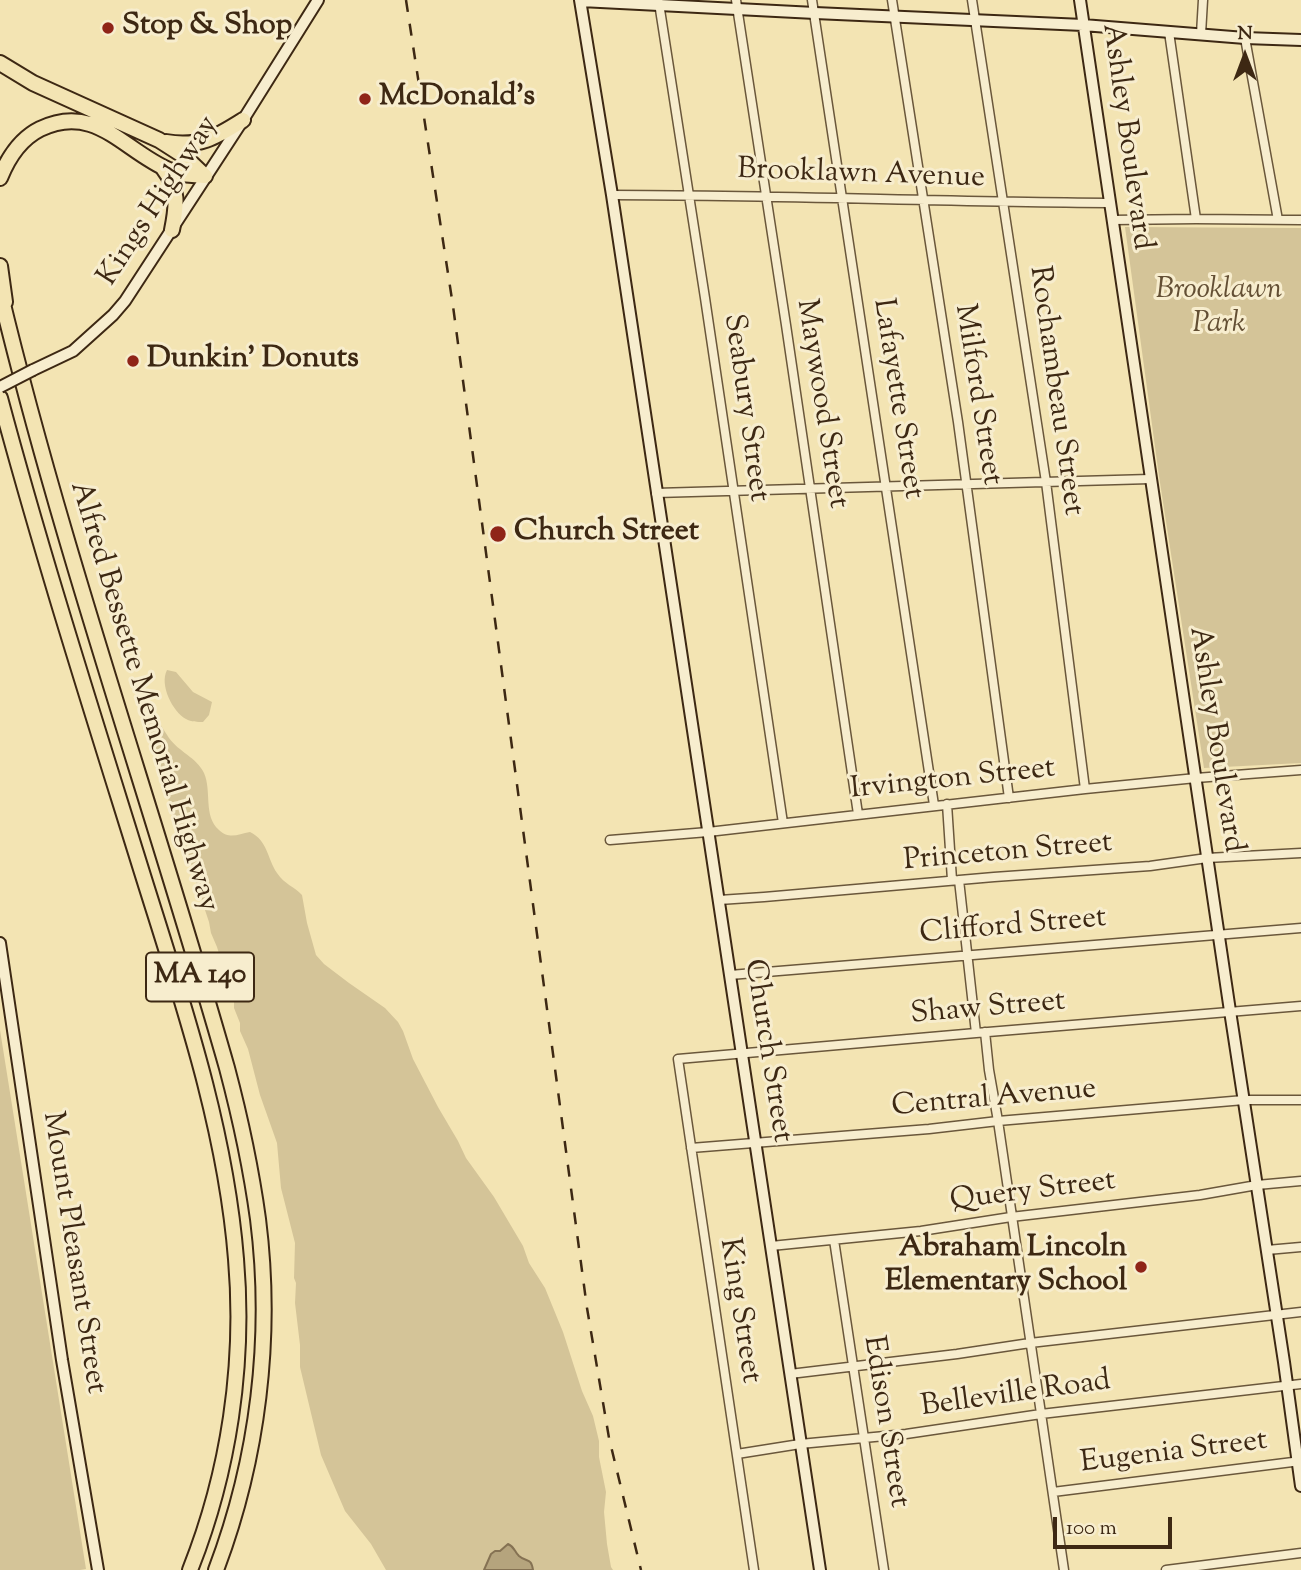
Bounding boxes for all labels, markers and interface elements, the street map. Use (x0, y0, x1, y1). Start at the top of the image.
place label: Stop & Shop (122, 10, 292, 46)
marker: Stop & Shop (100, 20, 116, 36)
north arrow (1210, 21, 1280, 91)
text: N (1237, 21, 1253, 48)
street label: Ashley Boulevard (1091, 22, 1159, 252)
place label: McDonald's (379, 81, 535, 117)
marker: McDonald's (357, 91, 373, 107)
street label: Kings Highway (92, 110, 228, 294)
street label: Brooklawn Avenue (737, 154, 985, 198)
street label: Rochambeau Street (1019, 264, 1089, 518)
park label: Brooklawn Park (1156, 274, 1282, 344)
street label: Lafayette Street (862, 296, 930, 502)
street label: Maywood Street (786, 297, 854, 511)
street label: Milford Street (944, 302, 1008, 488)
street label: Seabury Street (713, 312, 775, 504)
place label: Dunkin' Donuts (147, 343, 359, 379)
marker: Dunkin' Donuts (125, 353, 141, 369)
street label: Alfred Bessette Memorial Highway (59, 478, 225, 916)
place label: Church Street (514, 516, 699, 552)
marker: Church Street (488, 524, 508, 544)
street label: Ashley Boulevard (1178, 624, 1250, 856)
street label: Irvington Street (849, 752, 1057, 810)
street label: Princeton Street (902, 827, 1114, 881)
street label: Clifford Street (918, 902, 1108, 954)
road number: MA 140 (146, 953, 254, 1002)
street label: Church Street (734, 957, 798, 1145)
street label: Shaw Street (909, 985, 1067, 1035)
street label: Central Avenue (890, 1073, 1098, 1127)
street label: Mount Pleasant Street (32, 1110, 112, 1396)
street label: Query Street (948, 1165, 1118, 1221)
place label: Abraham Lincoln Elementary School (885, 1232, 1127, 1302)
street label: King Street (709, 1236, 767, 1386)
marker: Abraham Lincoln Elementary School (1133, 1259, 1149, 1275)
street label: Edison Street (853, 1334, 915, 1510)
street label: Belleville Road (919, 1365, 1113, 1427)
street label: Eugenia Street (1079, 1425, 1269, 1483)
scale bar (1056, 1504, 1175, 1548)
text: 100 m (1066, 1514, 1117, 1544)

